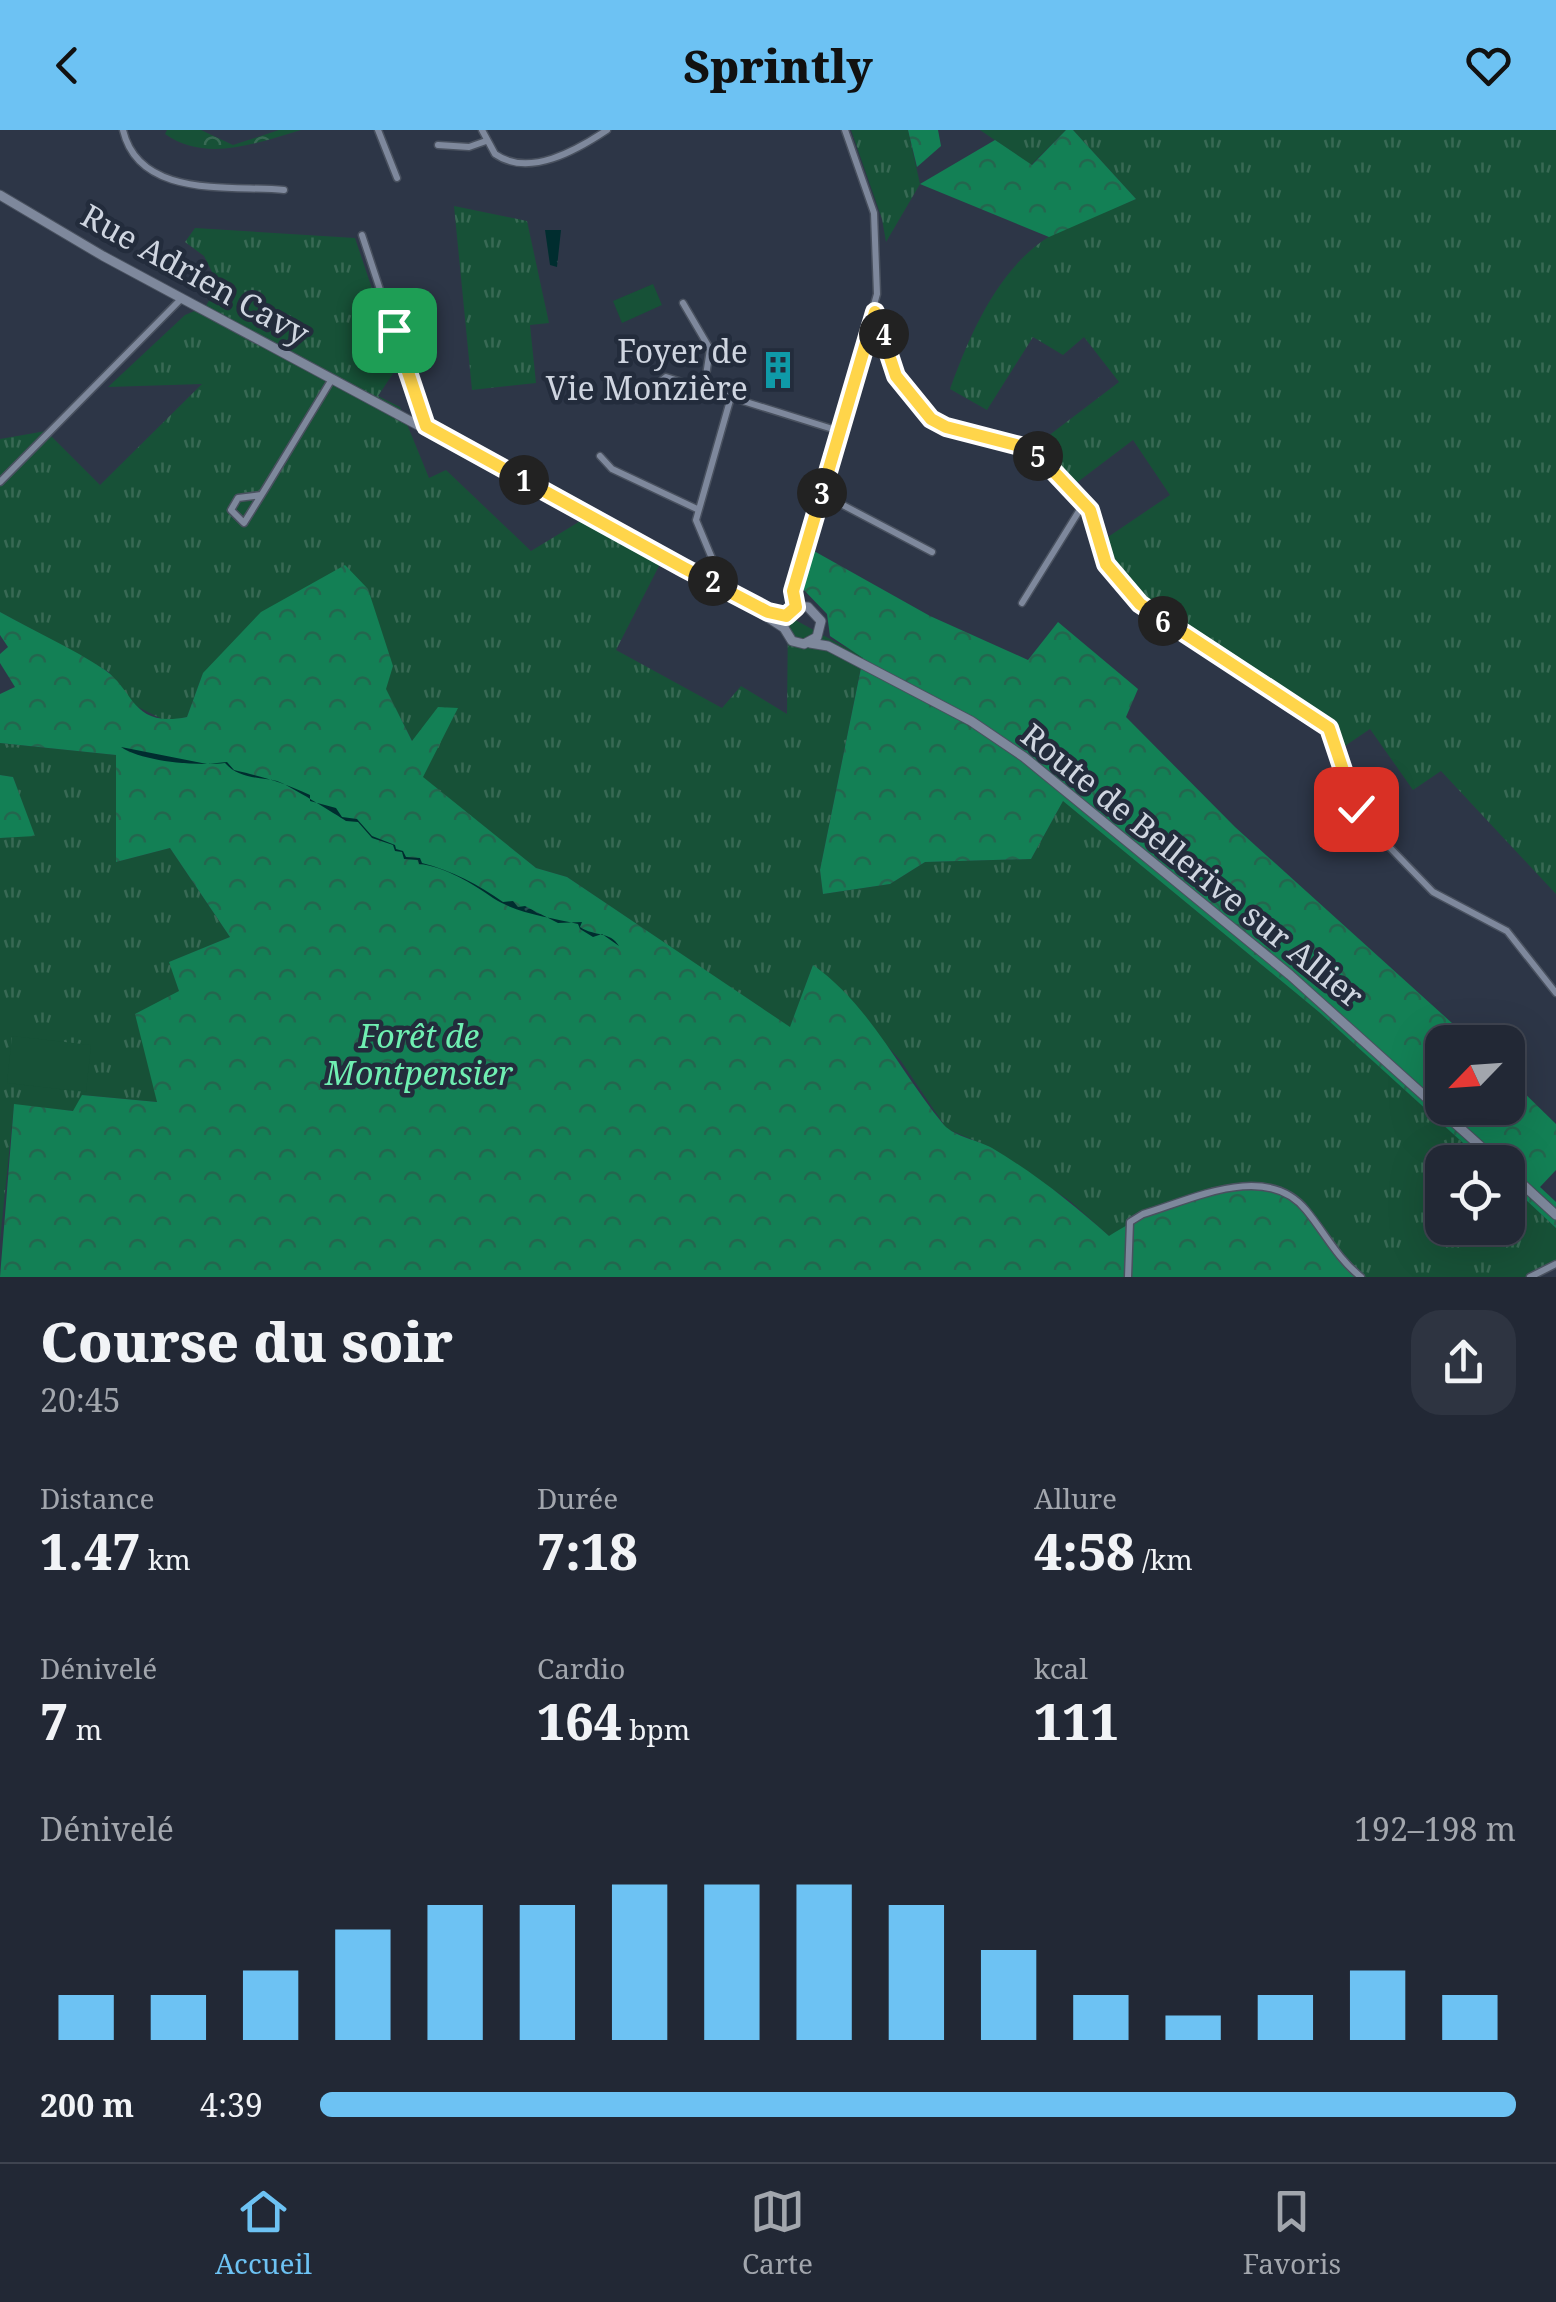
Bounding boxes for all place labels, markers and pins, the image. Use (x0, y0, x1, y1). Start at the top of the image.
pin (352, 288, 437, 373)
pin: 4 (859, 309, 909, 359)
place label: Foyer de Vie Monzière (546, 329, 748, 409)
building icon: Foyer de Vie Monzière (757, 349, 799, 391)
pin: 5 (1013, 431, 1063, 481)
pin: 1 (499, 455, 549, 505)
pin: 3 (797, 468, 847, 518)
pin: 2 (688, 556, 738, 606)
pin: 6 (1138, 596, 1188, 646)
pin (1314, 767, 1399, 852)

